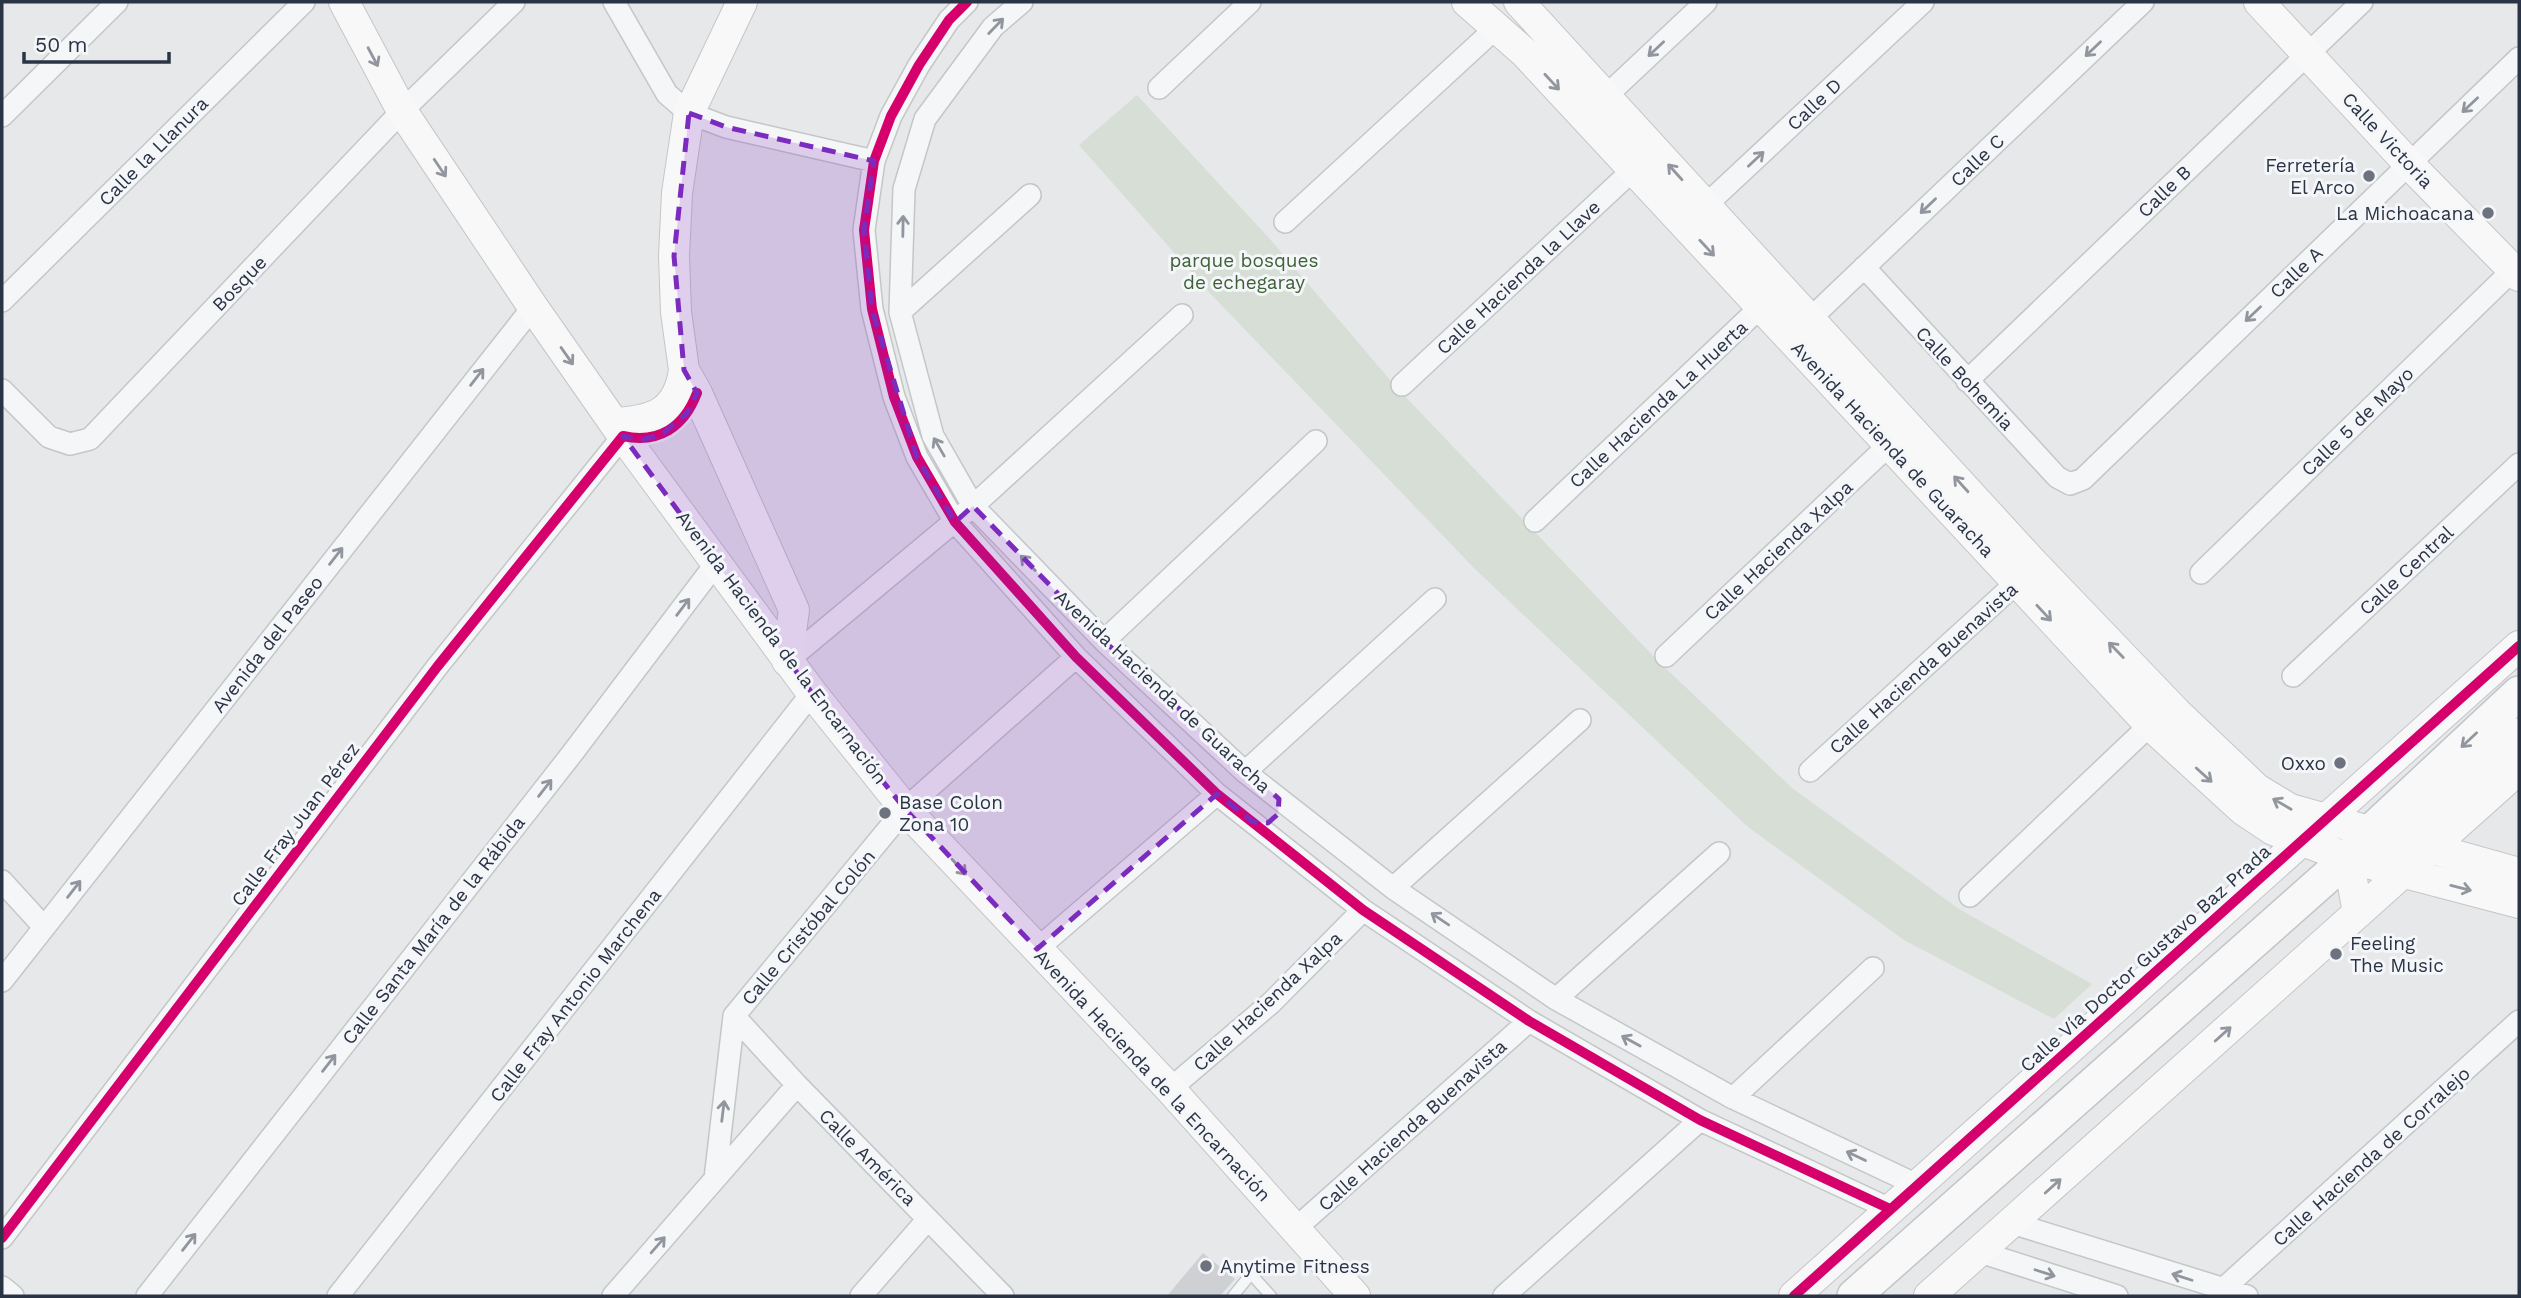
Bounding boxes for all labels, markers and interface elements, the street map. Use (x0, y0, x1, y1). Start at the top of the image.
one-way arrow (987, 17, 1004, 34)
scale bar (24, 21, 170, 65)
text: 50 m (35, 32, 87, 57)
one-way arrow (1648, 40, 1665, 57)
one-way arrow (2085, 40, 2102, 57)
one-way arrow (366, 46, 380, 66)
one-way arrow (1544, 73, 1560, 91)
street label: Calle D (1782, 73, 1847, 135)
street label: Calle Victoria (2337, 87, 2438, 193)
street label: Calle la Llanura (94, 92, 213, 211)
one-way arrow (2462, 96, 2479, 113)
street label: Calle C (1946, 129, 2009, 192)
one-way arrow (1747, 150, 1764, 167)
place label: Ferretería El Arco (2265, 154, 2355, 199)
one-way arrow (432, 158, 447, 177)
street label: Calle B (2133, 160, 2196, 222)
one-way arrow (1667, 163, 1683, 181)
marker: Ferretería El Arco (2361, 168, 2377, 184)
street label: Calle Hacienda la Llave (1432, 195, 1605, 359)
one-way arrow (1920, 197, 1937, 214)
place label: La Michoacana (2336, 202, 2474, 225)
marker: La Michoacana (2480, 205, 2496, 221)
one-way arrow (896, 214, 909, 237)
one-way arrow (1699, 239, 1716, 256)
street label: Calle A (2265, 241, 2328, 303)
park label: parque bosques de echegaray (1169, 249, 1319, 294)
street label: Bosque (207, 251, 271, 316)
one-way arrow (2245, 305, 2262, 322)
street label: Calle Hacienda La Huerta (1565, 316, 1752, 493)
street label: Calle Bohemia (1911, 322, 2019, 435)
street label: Avenida Hacienda de Guaracha (1786, 337, 1999, 562)
one-way arrow (560, 346, 574, 365)
street label: Calle 5 de Mayo (2296, 362, 2418, 481)
one-way arrow (470, 369, 485, 387)
one-way arrow (932, 438, 946, 458)
street label: Calle Hacienda Xalpa (1699, 475, 1858, 625)
one-way arrow (1953, 475, 1969, 493)
street label: Avenida Hacienda de la Encarnación (671, 506, 892, 789)
street label: Calle Central (2354, 521, 2458, 620)
one-way arrow (329, 548, 344, 566)
one-way arrow (1019, 554, 1036, 571)
street label: Avenida del Paseo (207, 571, 328, 717)
street label: Calle Hacienda Buenavista (1824, 578, 2022, 759)
street label: Avenida Hacienda de Guaracha (1050, 585, 1276, 798)
one-way arrow (676, 598, 690, 617)
one-way arrow (2036, 605, 2053, 622)
one-way arrow (2108, 642, 2125, 659)
one-way arrow (2460, 732, 2478, 748)
street label: Calle Fray Juan Pérez (226, 738, 364, 911)
place label: Oxxo (2281, 752, 2326, 775)
marker: Oxxo (2332, 755, 2348, 771)
one-way arrow (2195, 767, 2213, 783)
one-way arrow (537, 779, 552, 797)
place label: Base Colon Zona 10 (899, 791, 1003, 836)
one-way arrow (2273, 797, 2293, 811)
marker: Base Colon Zona 10 (877, 805, 893, 821)
street label: Calle Santa María de la Rábida (337, 811, 530, 1049)
street label: Calle Vía Doctor Gustavo Baz Prada (2015, 840, 2276, 1077)
street label: Calle Cristóbal Colón (737, 845, 880, 1010)
one-way arrow (951, 858, 967, 876)
one-way arrow (67, 880, 82, 898)
one-way arrow (2450, 882, 2472, 895)
street label: Calle Fray Antonio Marchena (485, 884, 666, 1107)
one-way arrow (1430, 912, 1450, 926)
street label: Calle Hacienda Xalpa (1188, 926, 1347, 1076)
place label: Feeling The Music (2350, 932, 2444, 977)
street label: Avenida Hacienda de la Encarnación (1030, 944, 1276, 1206)
marker: Feeling The Music (2328, 946, 2344, 962)
one-way arrow (2214, 1026, 2232, 1042)
one-way arrow (1622, 1034, 1642, 1048)
street label: Calle Hacienda Buenavista (1313, 1035, 1511, 1216)
one-way arrow (322, 1055, 337, 1073)
street label: Calle Hacienda de Corralejo (2268, 1062, 2475, 1251)
one-way arrow (717, 1100, 730, 1123)
street label: Calle América (814, 1104, 921, 1211)
one-way arrow (1846, 1148, 1867, 1162)
one-way arrow (2044, 1177, 2061, 1194)
one-way arrow (182, 1234, 197, 1252)
one-way arrow (650, 1236, 666, 1254)
place label: Anytime Fitness (1220, 1255, 1370, 1278)
marker: Anytime Fitness (1198, 1258, 1214, 1274)
one-way arrow (2033, 1268, 2055, 1280)
one-way arrow (2171, 1270, 2193, 1282)

